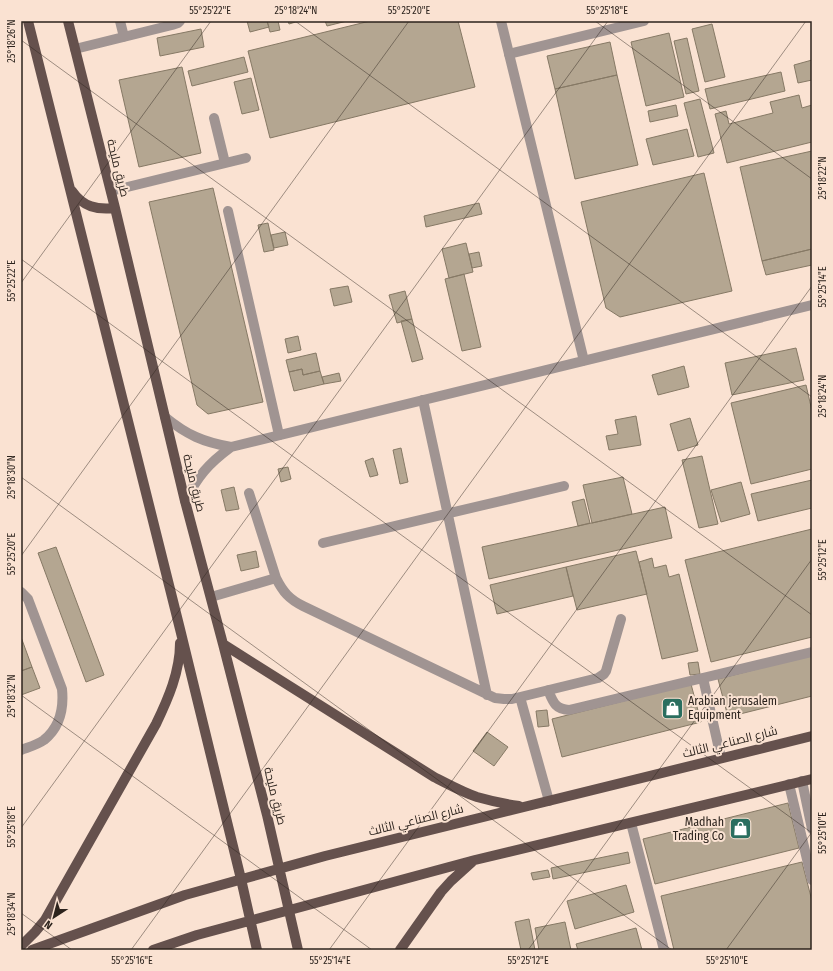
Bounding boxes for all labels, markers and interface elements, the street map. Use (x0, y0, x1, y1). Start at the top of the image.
text: 55°25'22"E (189, 5, 231, 17)
text: 25°18'24"N (275, 5, 317, 17)
text: 55°25'20"E (388, 5, 431, 17)
text: 55°25'18"E (586, 5, 628, 17)
text: 25°18'26"N (6, 19, 18, 63)
street label: طريق مليحة (104, 138, 132, 199)
text: 25°18'22"N (817, 156, 829, 200)
text: 55°25'22"E (6, 260, 18, 302)
text: 55°25'14"E (817, 266, 829, 308)
text: 25°18'24"N (817, 375, 829, 417)
street label: طريق مليحة (180, 453, 208, 514)
text: 25°18'30"N (6, 455, 18, 499)
text: 55°25'20"E (6, 532, 18, 575)
text: 55°25'12"E (817, 539, 829, 581)
text: 25°18'32"N (6, 674, 18, 718)
place label: Arabian jerusalem Equipment (688, 694, 777, 722)
shop icon: Arabian jerusalem Equipment (659, 695, 685, 721)
street label: شارع الصناعي الثالث (681, 723, 780, 763)
street label: طريق مليحة (261, 766, 289, 827)
street label: شارع الصناعي الثالث (367, 801, 466, 841)
text: 55°25'18"E (6, 806, 18, 848)
text: 55°25'10"E (817, 812, 829, 854)
place label: Madhah Trading Co (673, 815, 724, 843)
shop icon: Madhah Trading Co (727, 816, 753, 842)
text: 25°18'34"N (6, 892, 18, 936)
north arrow (34, 897, 74, 937)
text: N (42, 917, 55, 932)
text: 55°25'16"E (111, 955, 153, 967)
text: 55°25'14"E (309, 955, 351, 967)
text: 55°25'12"E (507, 955, 549, 967)
text: 55°25'10"E (706, 955, 748, 967)

